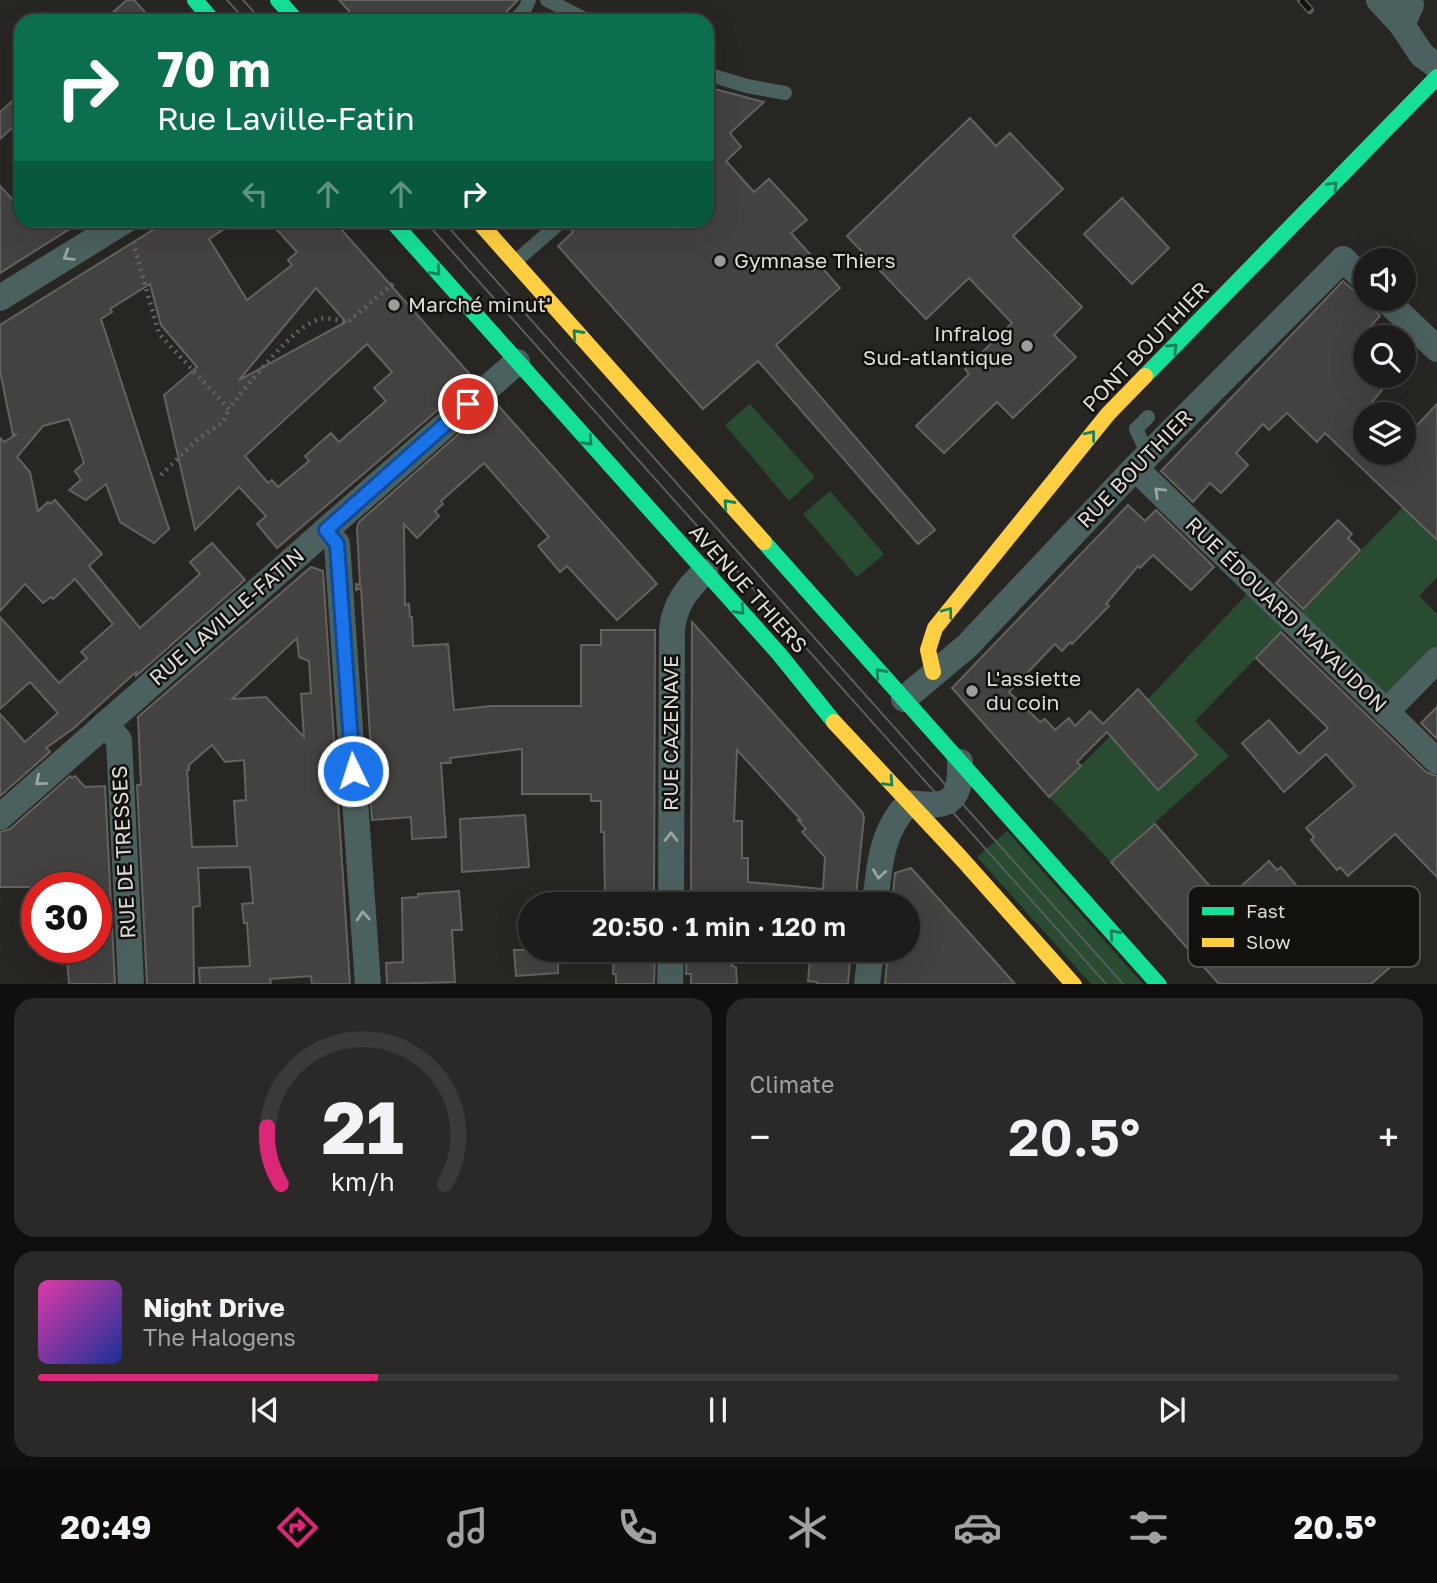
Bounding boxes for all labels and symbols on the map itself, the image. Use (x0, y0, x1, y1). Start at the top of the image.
one-way arrow (1324, 181, 1337, 194)
place label: Gymnase Thiers (734, 247, 896, 273)
one-way arrow (63, 248, 76, 261)
marker: Gymnase Thiers (712, 253, 728, 269)
one-way arrow (428, 263, 440, 276)
street label: PONT BOUTHIER (1077, 276, 1214, 417)
place label: Marché minut' (408, 291, 551, 317)
marker: Marché minut' (386, 297, 402, 313)
place label: Infralog Sud-atlantique (863, 320, 1013, 370)
one-way arrow (573, 329, 585, 342)
marker: Infralog Sud-atlantique (1019, 338, 1035, 354)
one-way arrow (1165, 343, 1178, 356)
pin (438, 374, 498, 434)
street label: RUE BOUTHIER (1071, 404, 1197, 533)
one-way arrow (1083, 430, 1095, 443)
one-way arrow (580, 433, 592, 446)
one-way arrow (1154, 488, 1167, 501)
one-way arrow (724, 499, 736, 512)
street label: RUE ÉDOUARD MAYAUDON (1181, 511, 1393, 717)
street label: AVENUE THIERS (684, 519, 813, 658)
street label: RUE LAVILLE-FATIN (144, 542, 309, 691)
one-way arrow (732, 602, 744, 615)
one-way arrow (939, 607, 952, 619)
street label: RUE CAZENAVE (657, 655, 683, 811)
place label: L'assiette du coin (986, 665, 1081, 715)
one-way arrow (876, 668, 889, 681)
marker: L'assiette du coin (964, 683, 980, 699)
position arrow (316, 734, 390, 808)
street label: RUE DE TRESSES (105, 765, 141, 939)
one-way arrow (35, 773, 48, 785)
one-way arrow (880, 774, 893, 787)
one-way arrow (663, 831, 679, 841)
one-way arrow (871, 868, 886, 880)
speed limit sign: 30 (21, 872, 112, 963)
legend (1188, 886, 1420, 967)
text: Fast (1246, 899, 1285, 922)
one-way arrow (356, 911, 371, 922)
one-way arrow (1110, 929, 1122, 942)
text: Slow (1246, 930, 1291, 953)

